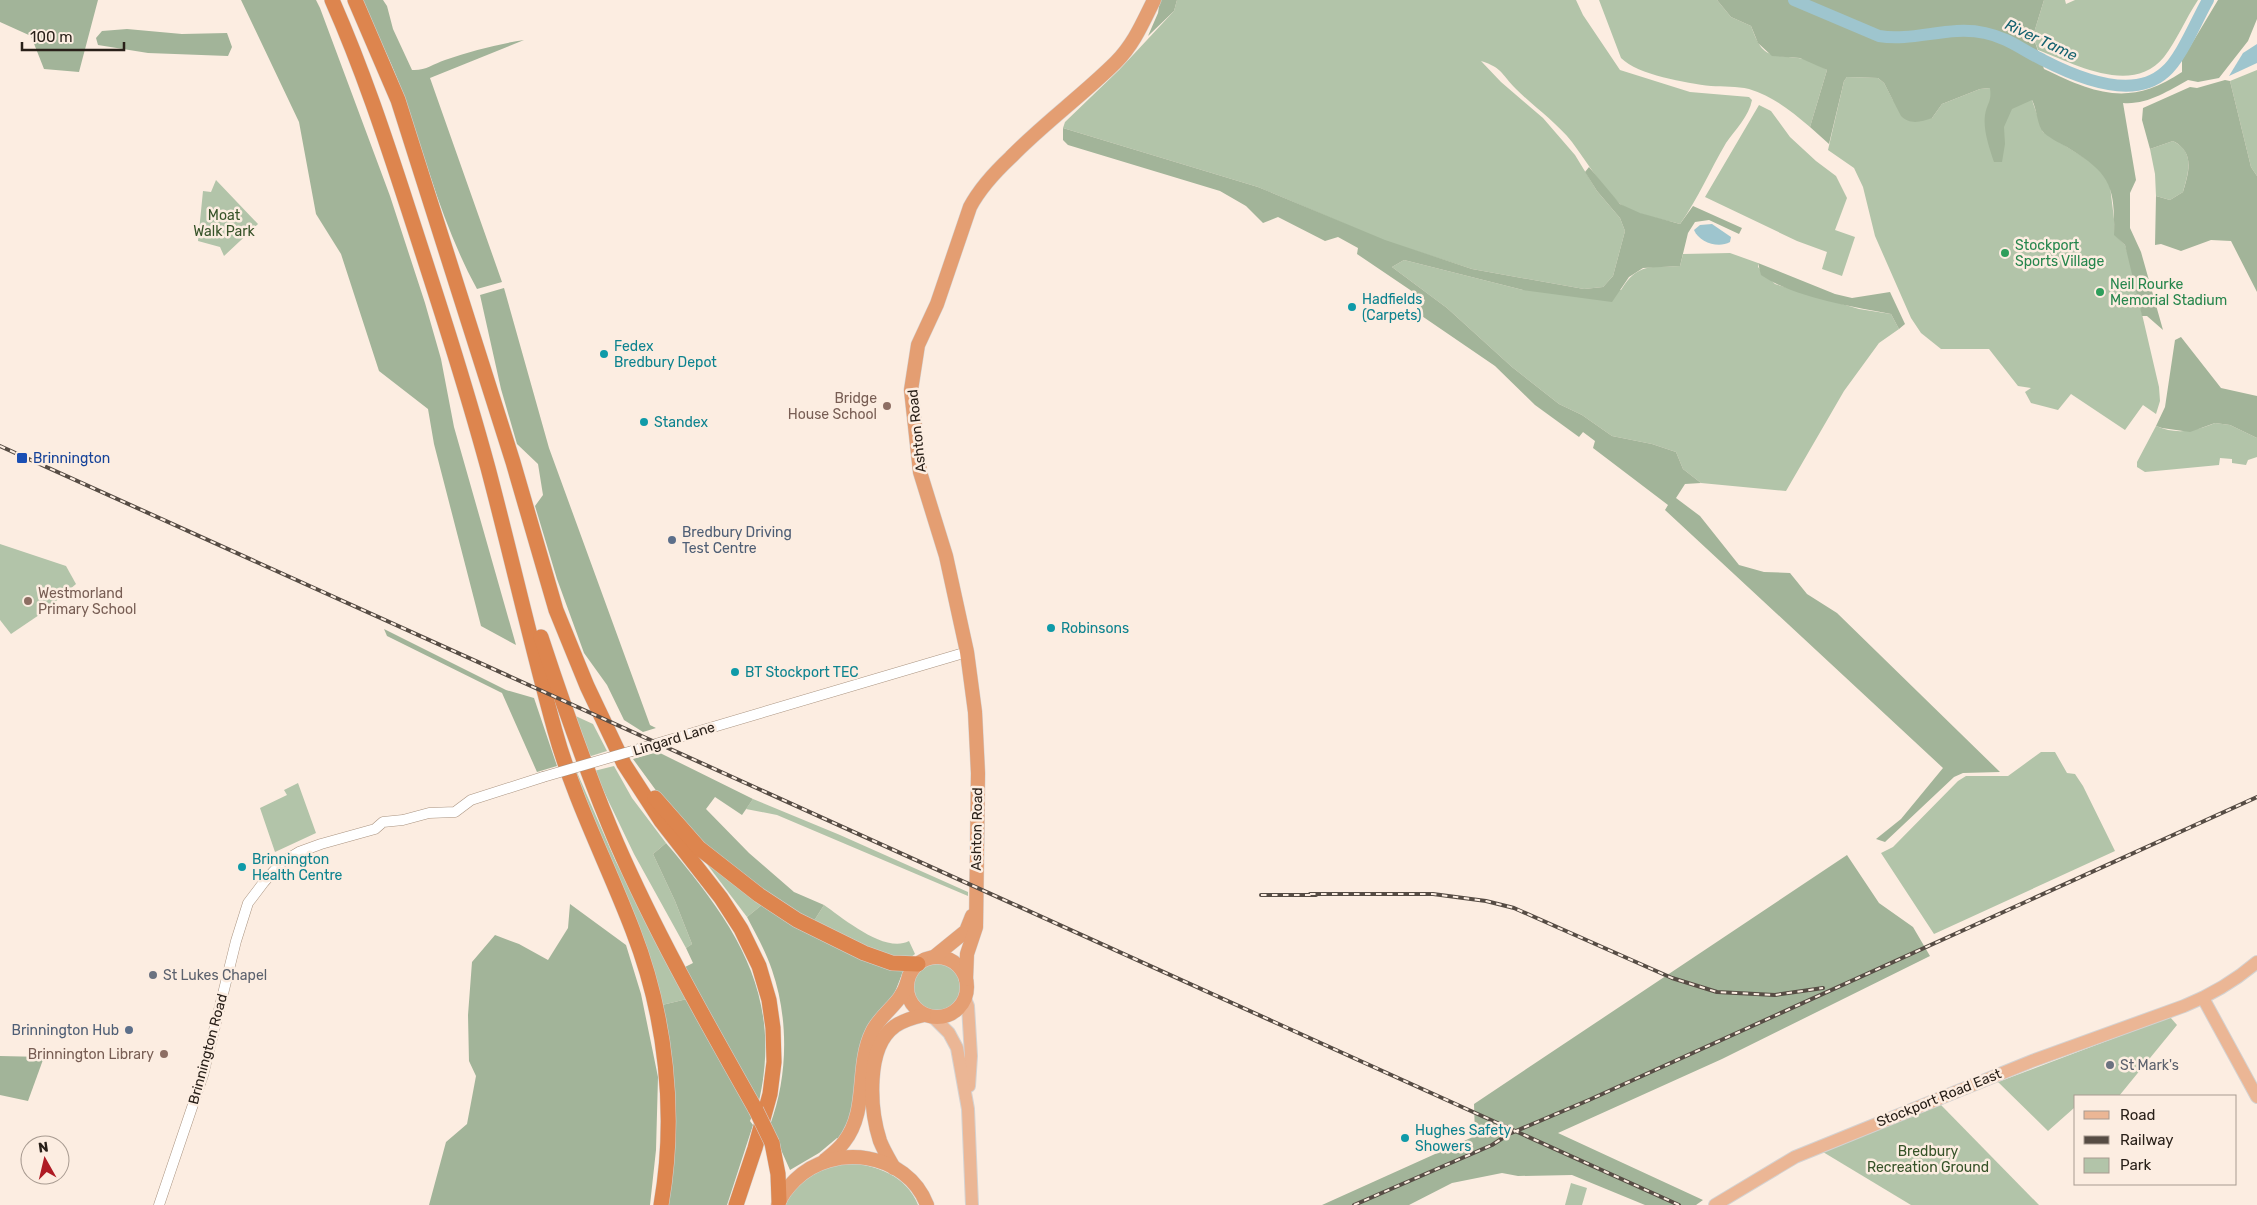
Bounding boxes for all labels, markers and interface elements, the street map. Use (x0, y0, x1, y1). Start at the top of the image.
water label: River Tame (2002, 15, 2081, 65)
scale bar (22, 20, 125, 52)
text: 100 m (30, 28, 72, 46)
park label: Moat Walk Park (193, 207, 256, 240)
place label: Stockport Sports Village (2015, 237, 2104, 270)
marker: Stockport Sports Village (1999, 247, 2011, 259)
place label: Neil Rourke Memorial Stadium (2110, 276, 2227, 309)
marker: Neil Rourke Memorial Stadium (2094, 286, 2106, 298)
place label: Hadfields (Carpets) (1362, 291, 1422, 324)
marker: Hadfields (Carpets) (1346, 301, 1358, 313)
place label: Fedex Bredbury Depot (614, 338, 717, 371)
marker: Fedex Bredbury Depot (598, 348, 610, 360)
street label: Ashton Road (904, 389, 930, 473)
place label: Bridge House School (788, 390, 877, 423)
marker: Bridge House School (881, 400, 893, 412)
place label: Standex (654, 414, 708, 431)
marker: Standex (638, 416, 650, 428)
place label: Brinnington (33, 450, 110, 467)
marker: Brinnington (15, 451, 29, 465)
place label: Bredbury Driving Test Centre (682, 524, 792, 557)
marker: Bredbury Driving Test Centre (666, 534, 678, 546)
place label: Westmorland Primary School (38, 585, 136, 618)
marker: Westmorland Primary School (22, 595, 34, 607)
place label: Robinsons (1061, 620, 1129, 637)
marker: Robinsons (1045, 622, 1057, 634)
place label: BT Stockport TEC (745, 664, 859, 681)
marker: BT Stockport TEC (729, 666, 741, 678)
street label: Lingard Lane (631, 718, 717, 760)
street label: Ashton Road (968, 787, 986, 871)
place label: Brinnington Health Centre (252, 851, 343, 884)
marker: Brinnington Health Centre (236, 861, 248, 873)
place label: St Lukes Chapel (163, 967, 267, 984)
marker: St Lukes Chapel (147, 969, 159, 981)
street label: Brinnington Road (185, 992, 231, 1106)
place label: Brinnington Hub (12, 1022, 119, 1039)
marker: Brinnington Hub (123, 1024, 135, 1036)
place label: Brinnington Library (28, 1046, 154, 1063)
marker: Brinnington Library (158, 1048, 170, 1060)
place label: St Mark's (2120, 1057, 2179, 1074)
marker: St Mark's (2104, 1059, 2116, 1071)
street label: Stockport Road East (1874, 1065, 2004, 1131)
legend (2074, 1095, 2237, 1185)
text: Road (2120, 1106, 2156, 1124)
place label: Hughes Safety Showers (1415, 1122, 1512, 1155)
text: Railway (2120, 1131, 2174, 1149)
marker: Hughes Safety Showers (1399, 1132, 1411, 1144)
north arrow (20, 1135, 70, 1185)
text: N (37, 1139, 49, 1157)
park label: Bredbury Recreation Ground (1867, 1143, 1989, 1176)
text: Park (2120, 1156, 2151, 1174)

